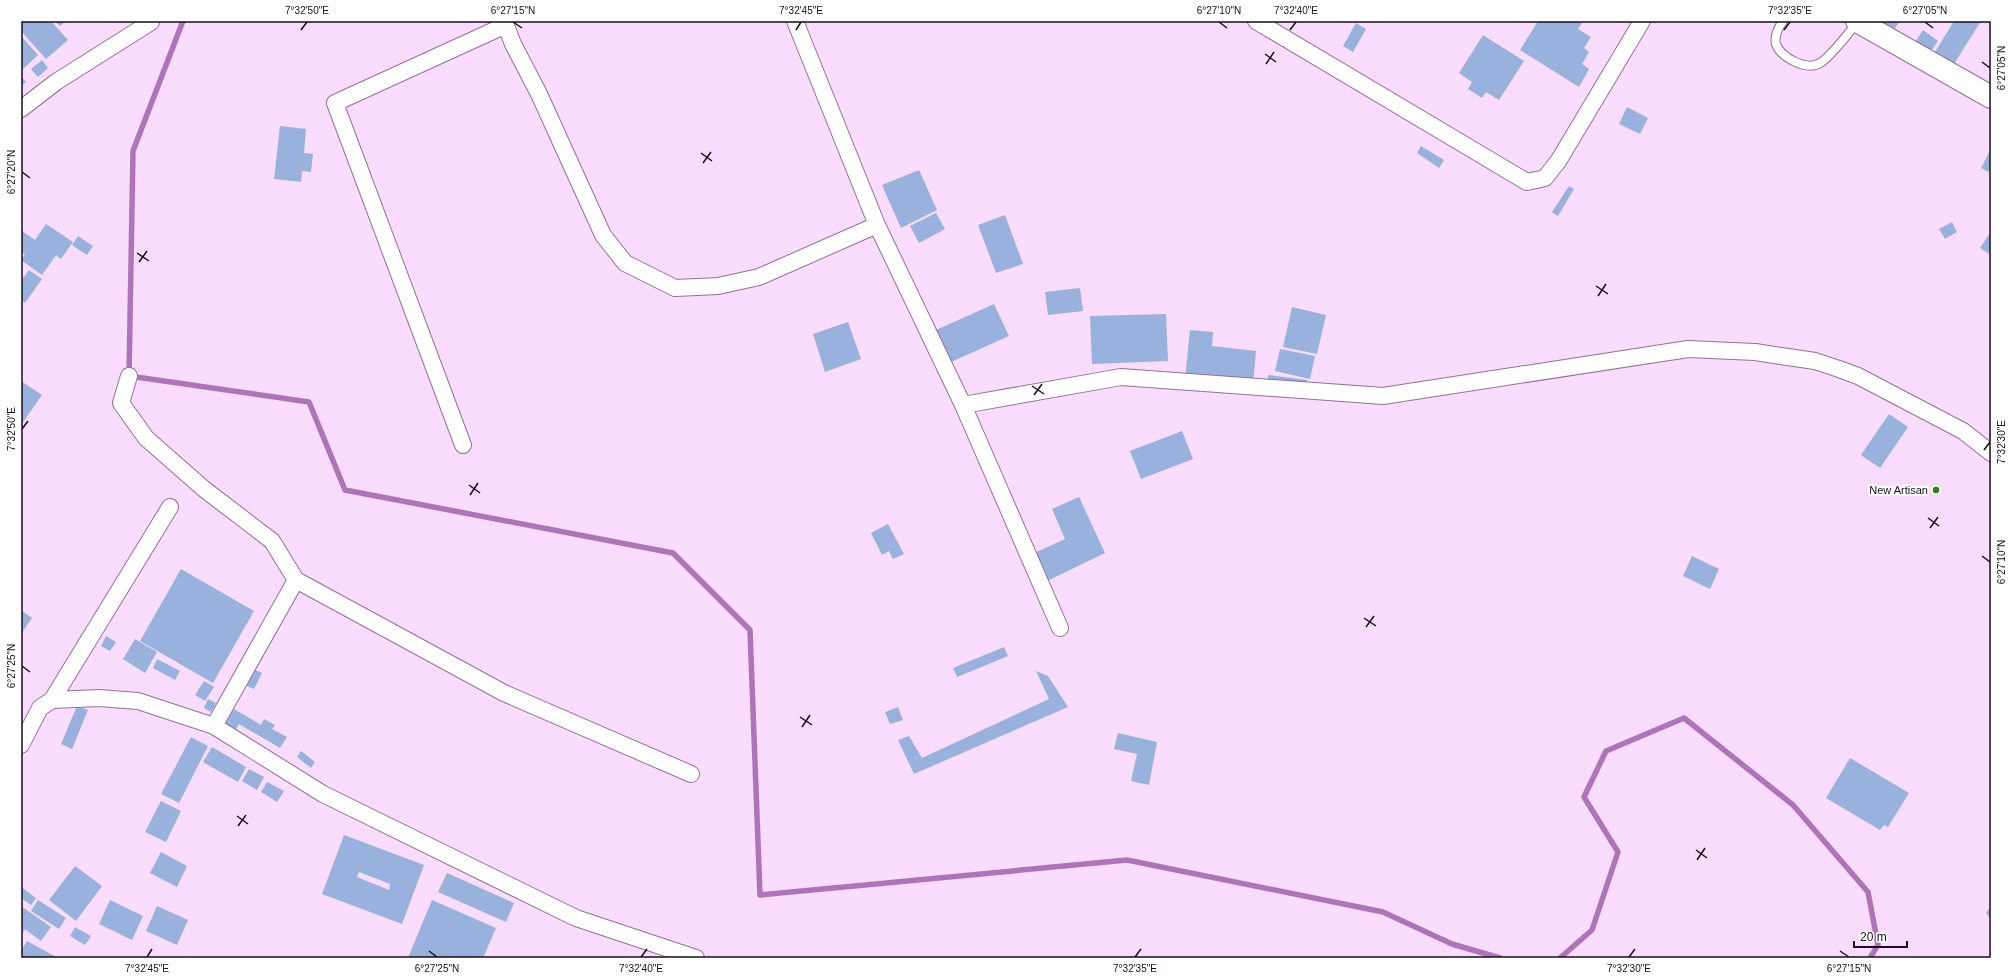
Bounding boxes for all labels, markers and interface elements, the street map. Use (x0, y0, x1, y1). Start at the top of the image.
text: 7°32'50"E (285, 5, 329, 16)
text: 6°27'15"N (491, 5, 535, 16)
text: 7°32'45"E (779, 5, 823, 16)
text: 6°27'10"N (1197, 5, 1241, 16)
text: 7°32'40"E (1274, 5, 1318, 16)
text: 7°32'35"E (1768, 5, 1812, 16)
text: 6°27'05"N (1903, 5, 1947, 16)
text: 6°27'05"N (1996, 46, 2007, 90)
text: 6°27'20"N (6, 150, 17, 194)
text: 7°32'50"E (6, 407, 17, 451)
text: 7°32'30"E (1996, 420, 2007, 464)
place label: New Artisan (1869, 484, 1928, 496)
marker: New Artisan (1931, 485, 1941, 495)
text: 6°27'10"N (1996, 540, 2007, 584)
text: 6°27'25"N (6, 644, 17, 688)
scale bar (1854, 923, 1907, 949)
text: 20 m (1860, 930, 1887, 944)
text: 7°32'45"E (125, 963, 169, 974)
text: 6°27'25"N (415, 963, 459, 974)
text: 7°32'40"E (619, 963, 663, 974)
text: 7°32'35"E (1113, 963, 1157, 974)
text: 7°32'30"E (1607, 963, 1651, 974)
text: 6°27'15"N (1827, 963, 1871, 974)

